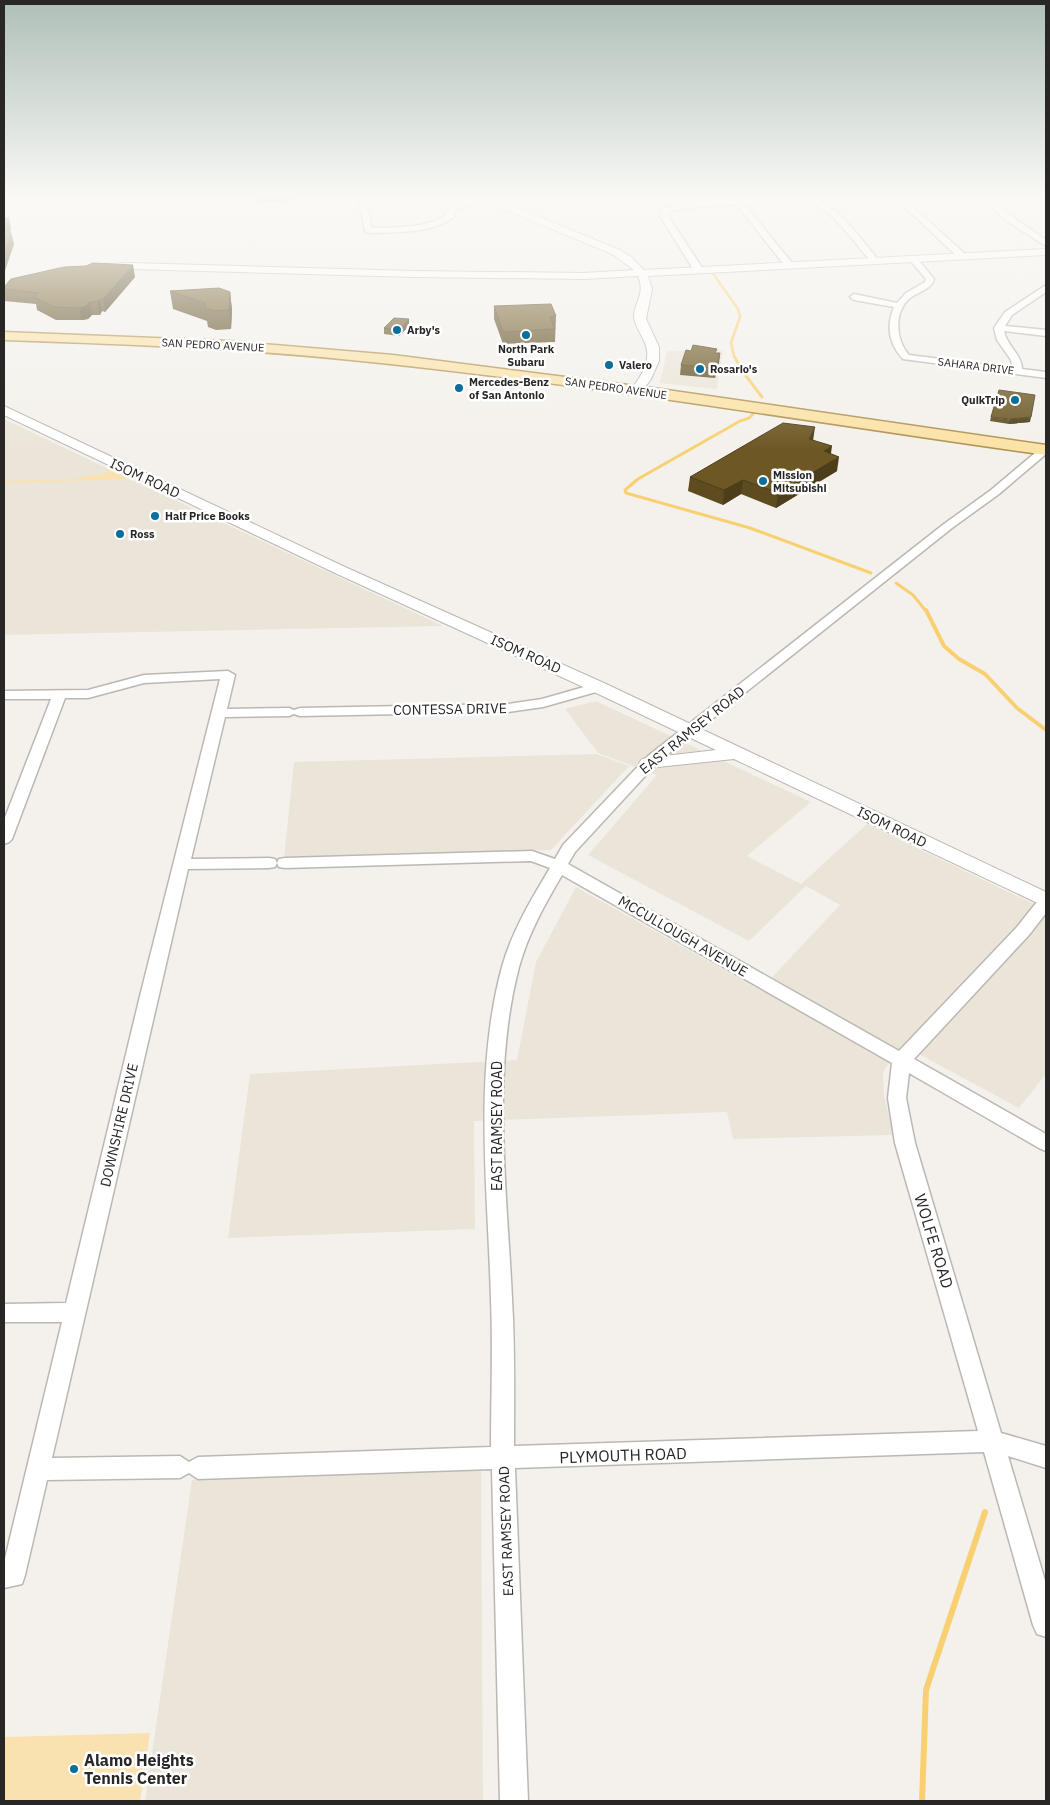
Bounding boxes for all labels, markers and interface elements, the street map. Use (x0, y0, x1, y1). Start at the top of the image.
place label: Arby's (407, 323, 441, 337)
marker: Arby's (391, 324, 403, 336)
marker: North Park Subaru (520, 329, 532, 341)
street label: SAN PEDRO AVENUE (161, 335, 265, 355)
place label: North Park Subaru (498, 342, 555, 369)
street label: SAHARA DRIVE (937, 354, 1015, 378)
place label: Valero (619, 358, 652, 372)
marker: Valero (603, 359, 615, 371)
place label: Rosario's (710, 362, 758, 376)
marker: Rosario's (694, 363, 706, 375)
street label: SAN PEDRO AVENUE (564, 374, 668, 402)
place label: Mercedes-Benz of San Antonio (469, 375, 549, 402)
marker: Mercedes-Benz of San Antonio (453, 382, 465, 394)
place label: QuikTrip (961, 393, 1005, 407)
marker: QuikTrip (1009, 394, 1021, 406)
street label: ISOM ROAD (107, 454, 183, 502)
place label: Mission Mitsubishi (773, 468, 827, 495)
marker: Mission Mitsubishi (757, 475, 769, 487)
place label: Half Price Books (165, 509, 250, 523)
marker: Half Price Books (149, 510, 161, 522)
place label: Ross (130, 527, 155, 541)
marker: Ross (114, 528, 126, 540)
street label: ISOM ROAD (488, 630, 564, 678)
street label: EAST RAMSEY ROAD (636, 682, 748, 778)
street label: CONTESSA DRIVE (393, 699, 507, 719)
street label: ISOM ROAD (854, 802, 930, 852)
street label: MCCULLOUGH AVENUE (615, 892, 751, 980)
street label: DOWNSHIRE DRIVE (96, 1061, 142, 1189)
street label: EAST RAMSEY ROAD (488, 1061, 506, 1191)
street label: WOLFE ROAD (910, 1191, 958, 1291)
street label: PLYMOUTH ROAD (559, 1443, 687, 1467)
street label: EAST RAMSEY ROAD (495, 1466, 517, 1596)
place label: Alamo Heights Tennis Center (84, 1750, 194, 1788)
marker: Alamo Heights Tennis Center (68, 1763, 80, 1775)

